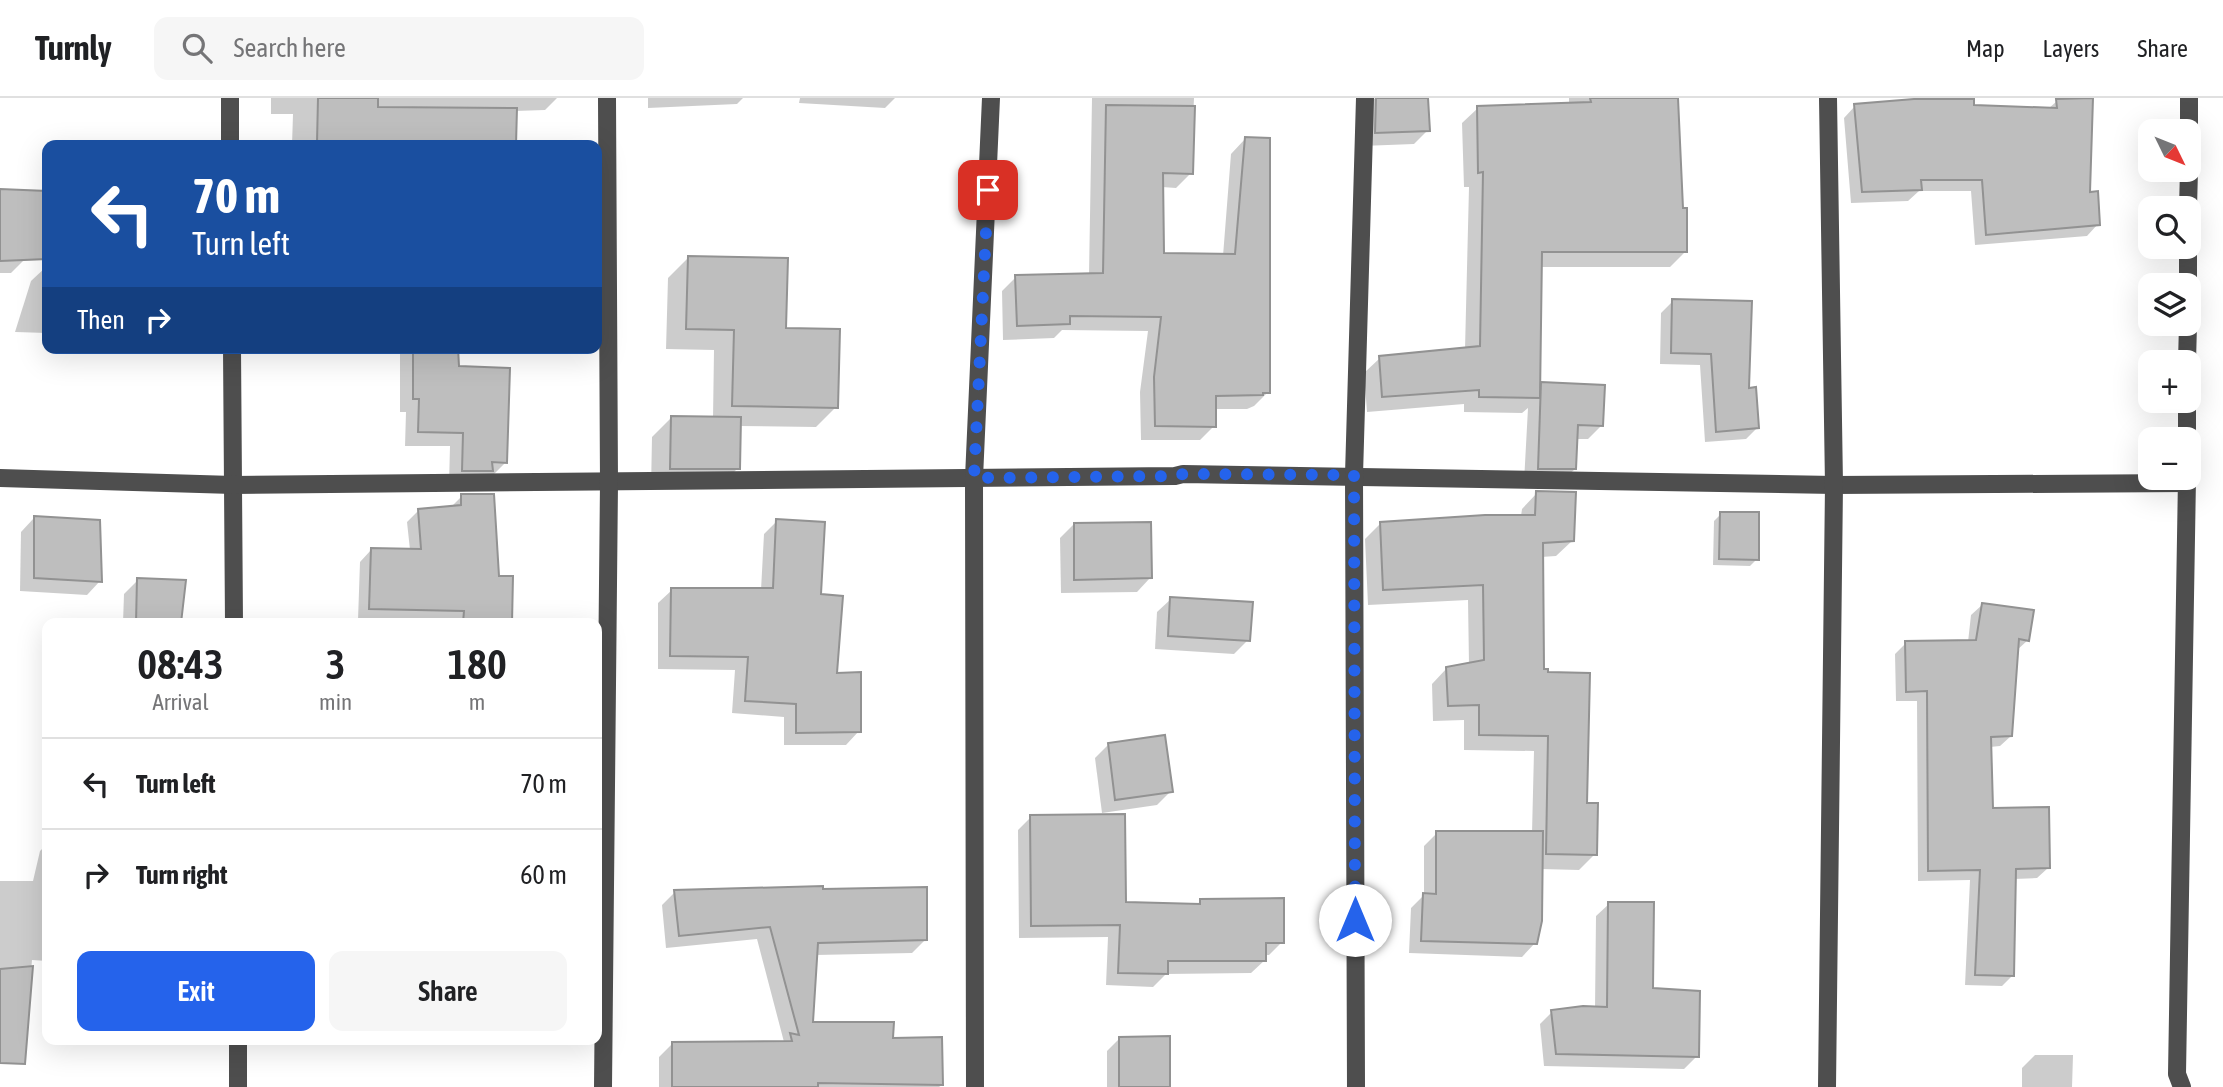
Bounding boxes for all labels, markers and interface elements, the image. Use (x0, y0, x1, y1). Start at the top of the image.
search box (154, 17, 644, 80)
text: Turnly (35, 29, 112, 67)
icon: search (178, 29, 216, 67)
text: Search here (234, 33, 346, 63)
text: Map (1966, 35, 2005, 62)
text: Layers (2043, 35, 2099, 62)
text: Share (2137, 35, 2188, 62)
north arrow (2138, 119, 2202, 182)
map controls (2138, 119, 2201, 490)
pin (958, 160, 1018, 220)
text: 70 m (192, 167, 280, 223)
icon: left (77, 168, 168, 259)
icon: arrive (969, 171, 1007, 209)
button: search (2138, 196, 2201, 259)
text: Turn left (192, 225, 290, 262)
button: layers (2138, 273, 2201, 336)
icon: right (139, 301, 177, 339)
text: Then (77, 305, 125, 335)
button: + (2138, 350, 2201, 413)
button: − (2138, 427, 2201, 490)
text: 08:43 (137, 640, 224, 688)
text: 3 (326, 640, 345, 688)
text: 180 (447, 640, 507, 688)
text: Arrival (152, 689, 209, 715)
text: min (319, 689, 352, 715)
text: m (469, 689, 485, 715)
icon: left (77, 765, 115, 803)
text: Turn left (136, 769, 216, 799)
text: 70 m (520, 769, 567, 799)
icon: right (77, 856, 115, 894)
text: Turn right (136, 860, 227, 890)
text: 60 m (520, 860, 567, 890)
position arrow (1318, 883, 1392, 957)
button: Exit (77, 951, 315, 1031)
button: Share (329, 951, 567, 1031)

